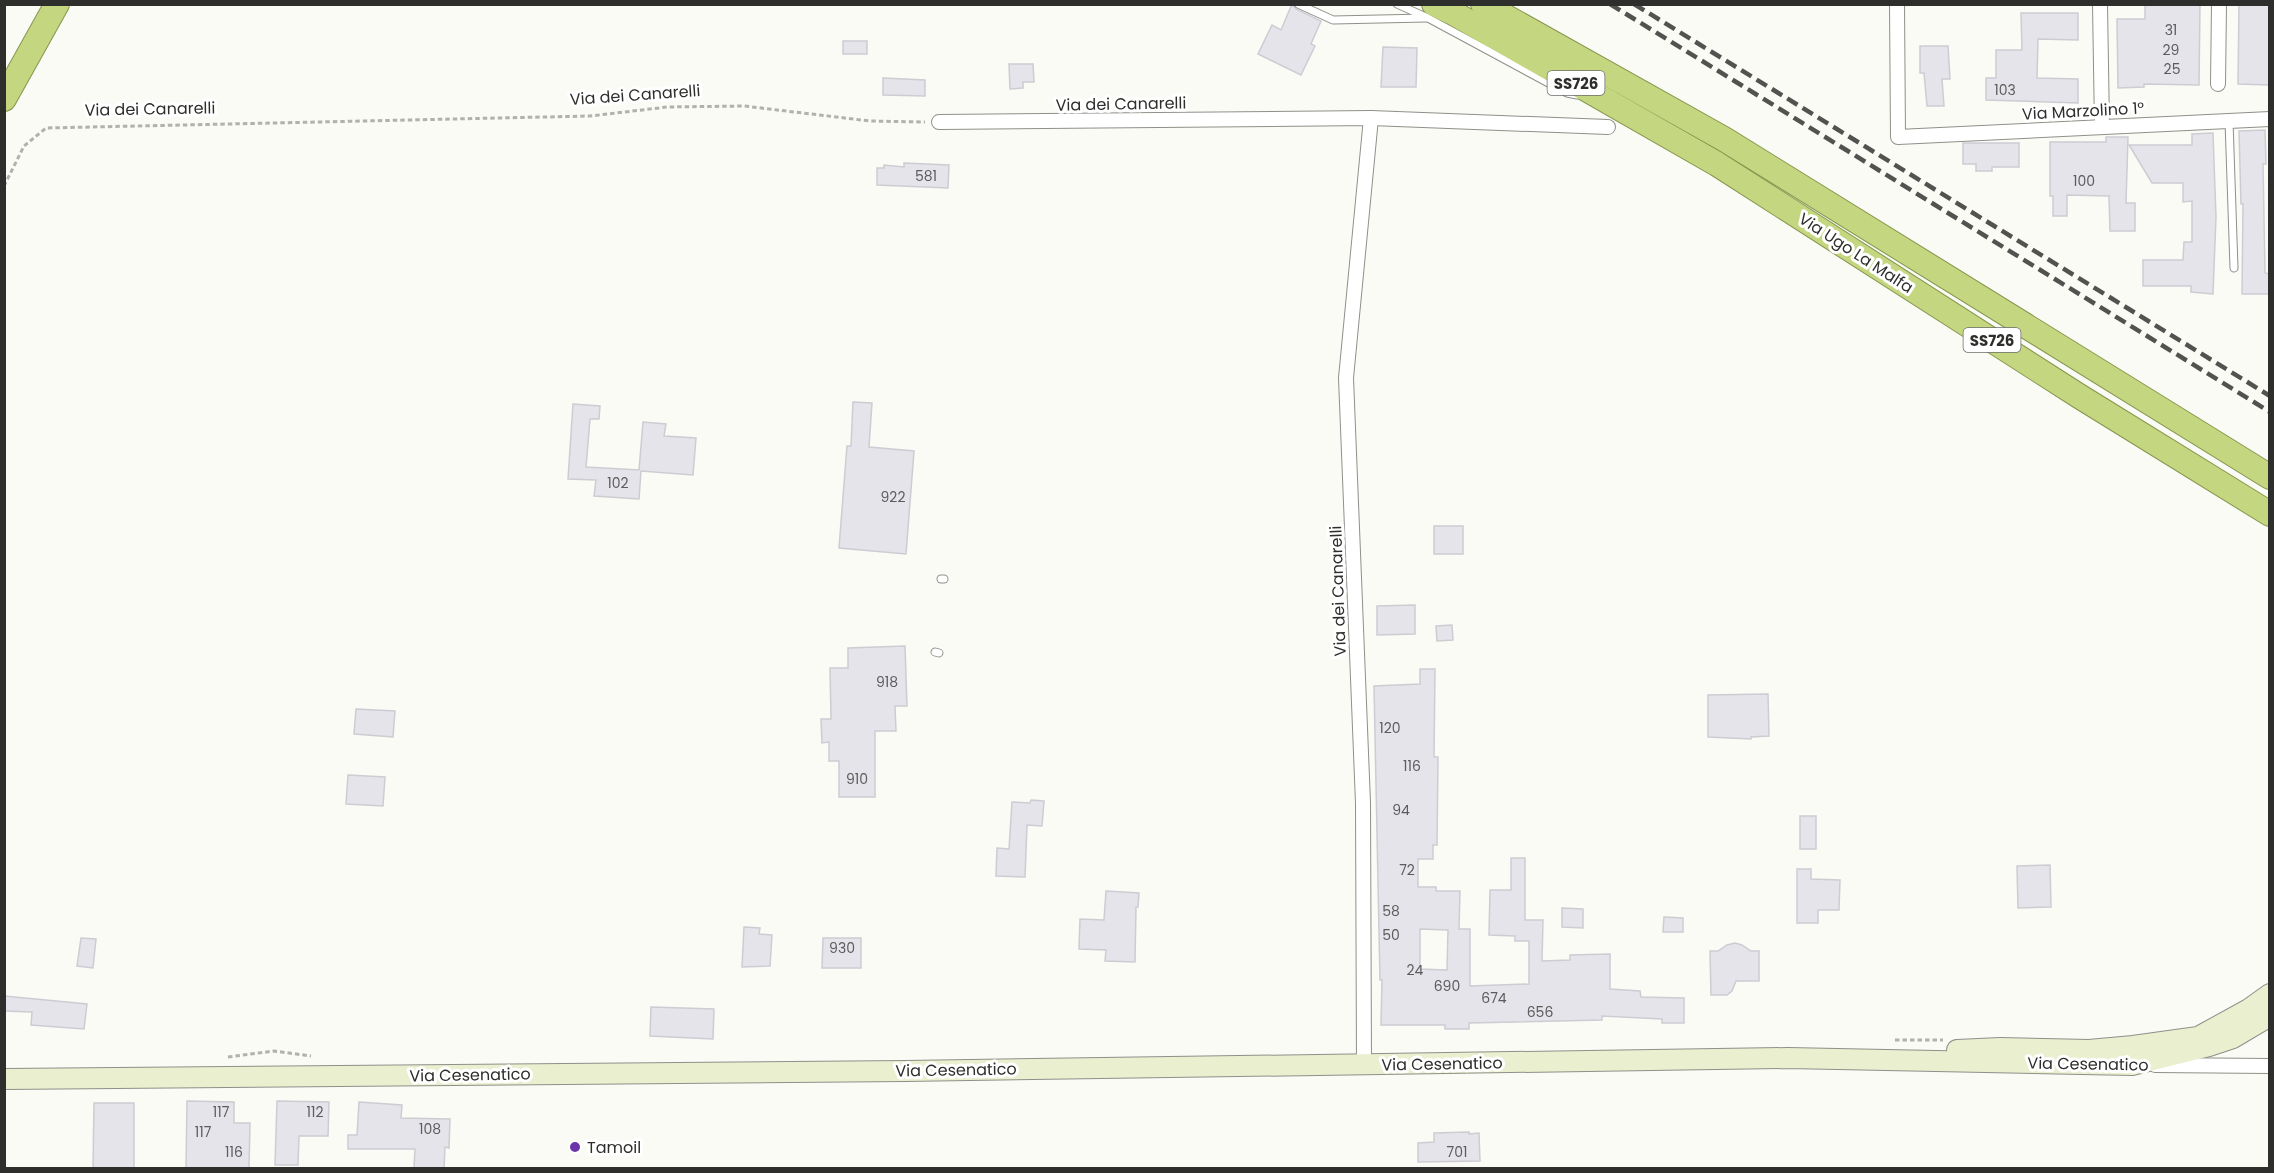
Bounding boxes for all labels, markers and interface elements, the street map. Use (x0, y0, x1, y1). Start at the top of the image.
house number: 31 (2165, 20, 2177, 40)
house number: 29 (2163, 40, 2179, 60)
house number: 25 (2164, 59, 2180, 79)
road number: SS726 (1548, 71, 1604, 95)
street label: Via dei Canarelli (569, 79, 701, 111)
house number: 103 (1994, 80, 2016, 100)
street label: Via dei Canarelli (1055, 91, 1187, 117)
street label: Via dei Canarelli (84, 96, 216, 122)
street label: Via Marzolino 1° (2021, 96, 2145, 126)
house number: 581 (915, 166, 937, 186)
house number: 100 (2073, 171, 2095, 191)
street label: Via Ugo La Malfa (1794, 207, 1918, 299)
road number: SS726 (1964, 328, 2020, 352)
house number: 102 (607, 473, 629, 493)
house number: 922 (881, 487, 905, 507)
street label: Via dei Canarelli (1324, 525, 1352, 657)
house number: 918 (876, 672, 898, 692)
house number: 120 (1379, 718, 1401, 738)
house number: 116 (1403, 756, 1421, 776)
house number: 910 (846, 769, 868, 789)
house number: 94 (1392, 800, 1410, 820)
house number: 72 (1399, 860, 1415, 880)
house number: 58 (1382, 901, 1400, 921)
house number: 50 (1382, 925, 1400, 945)
house number: 930 (829, 938, 855, 958)
house number: 24 (1407, 960, 1424, 980)
house number: 690 (1434, 976, 1460, 996)
house number: 674 (1481, 988, 1507, 1008)
house number: 656 (1527, 1002, 1553, 1022)
street label: Via Cesenatico (1381, 1051, 1503, 1077)
street label: Via Cesenatico (2027, 1051, 2149, 1077)
street label: Via Cesenatico (895, 1057, 1017, 1083)
street label: Via Cesenatico (409, 1062, 531, 1088)
house number: 117 (213, 1102, 230, 1122)
house number: 112 (306, 1102, 324, 1122)
house number: 108 (419, 1119, 441, 1139)
house number: 117 (195, 1122, 212, 1142)
place label: Tamoil (587, 1136, 641, 1159)
marker: Tamoil (568, 1140, 582, 1154)
house number: 116 (225, 1142, 243, 1162)
house number: 701 (1447, 1142, 1467, 1162)

